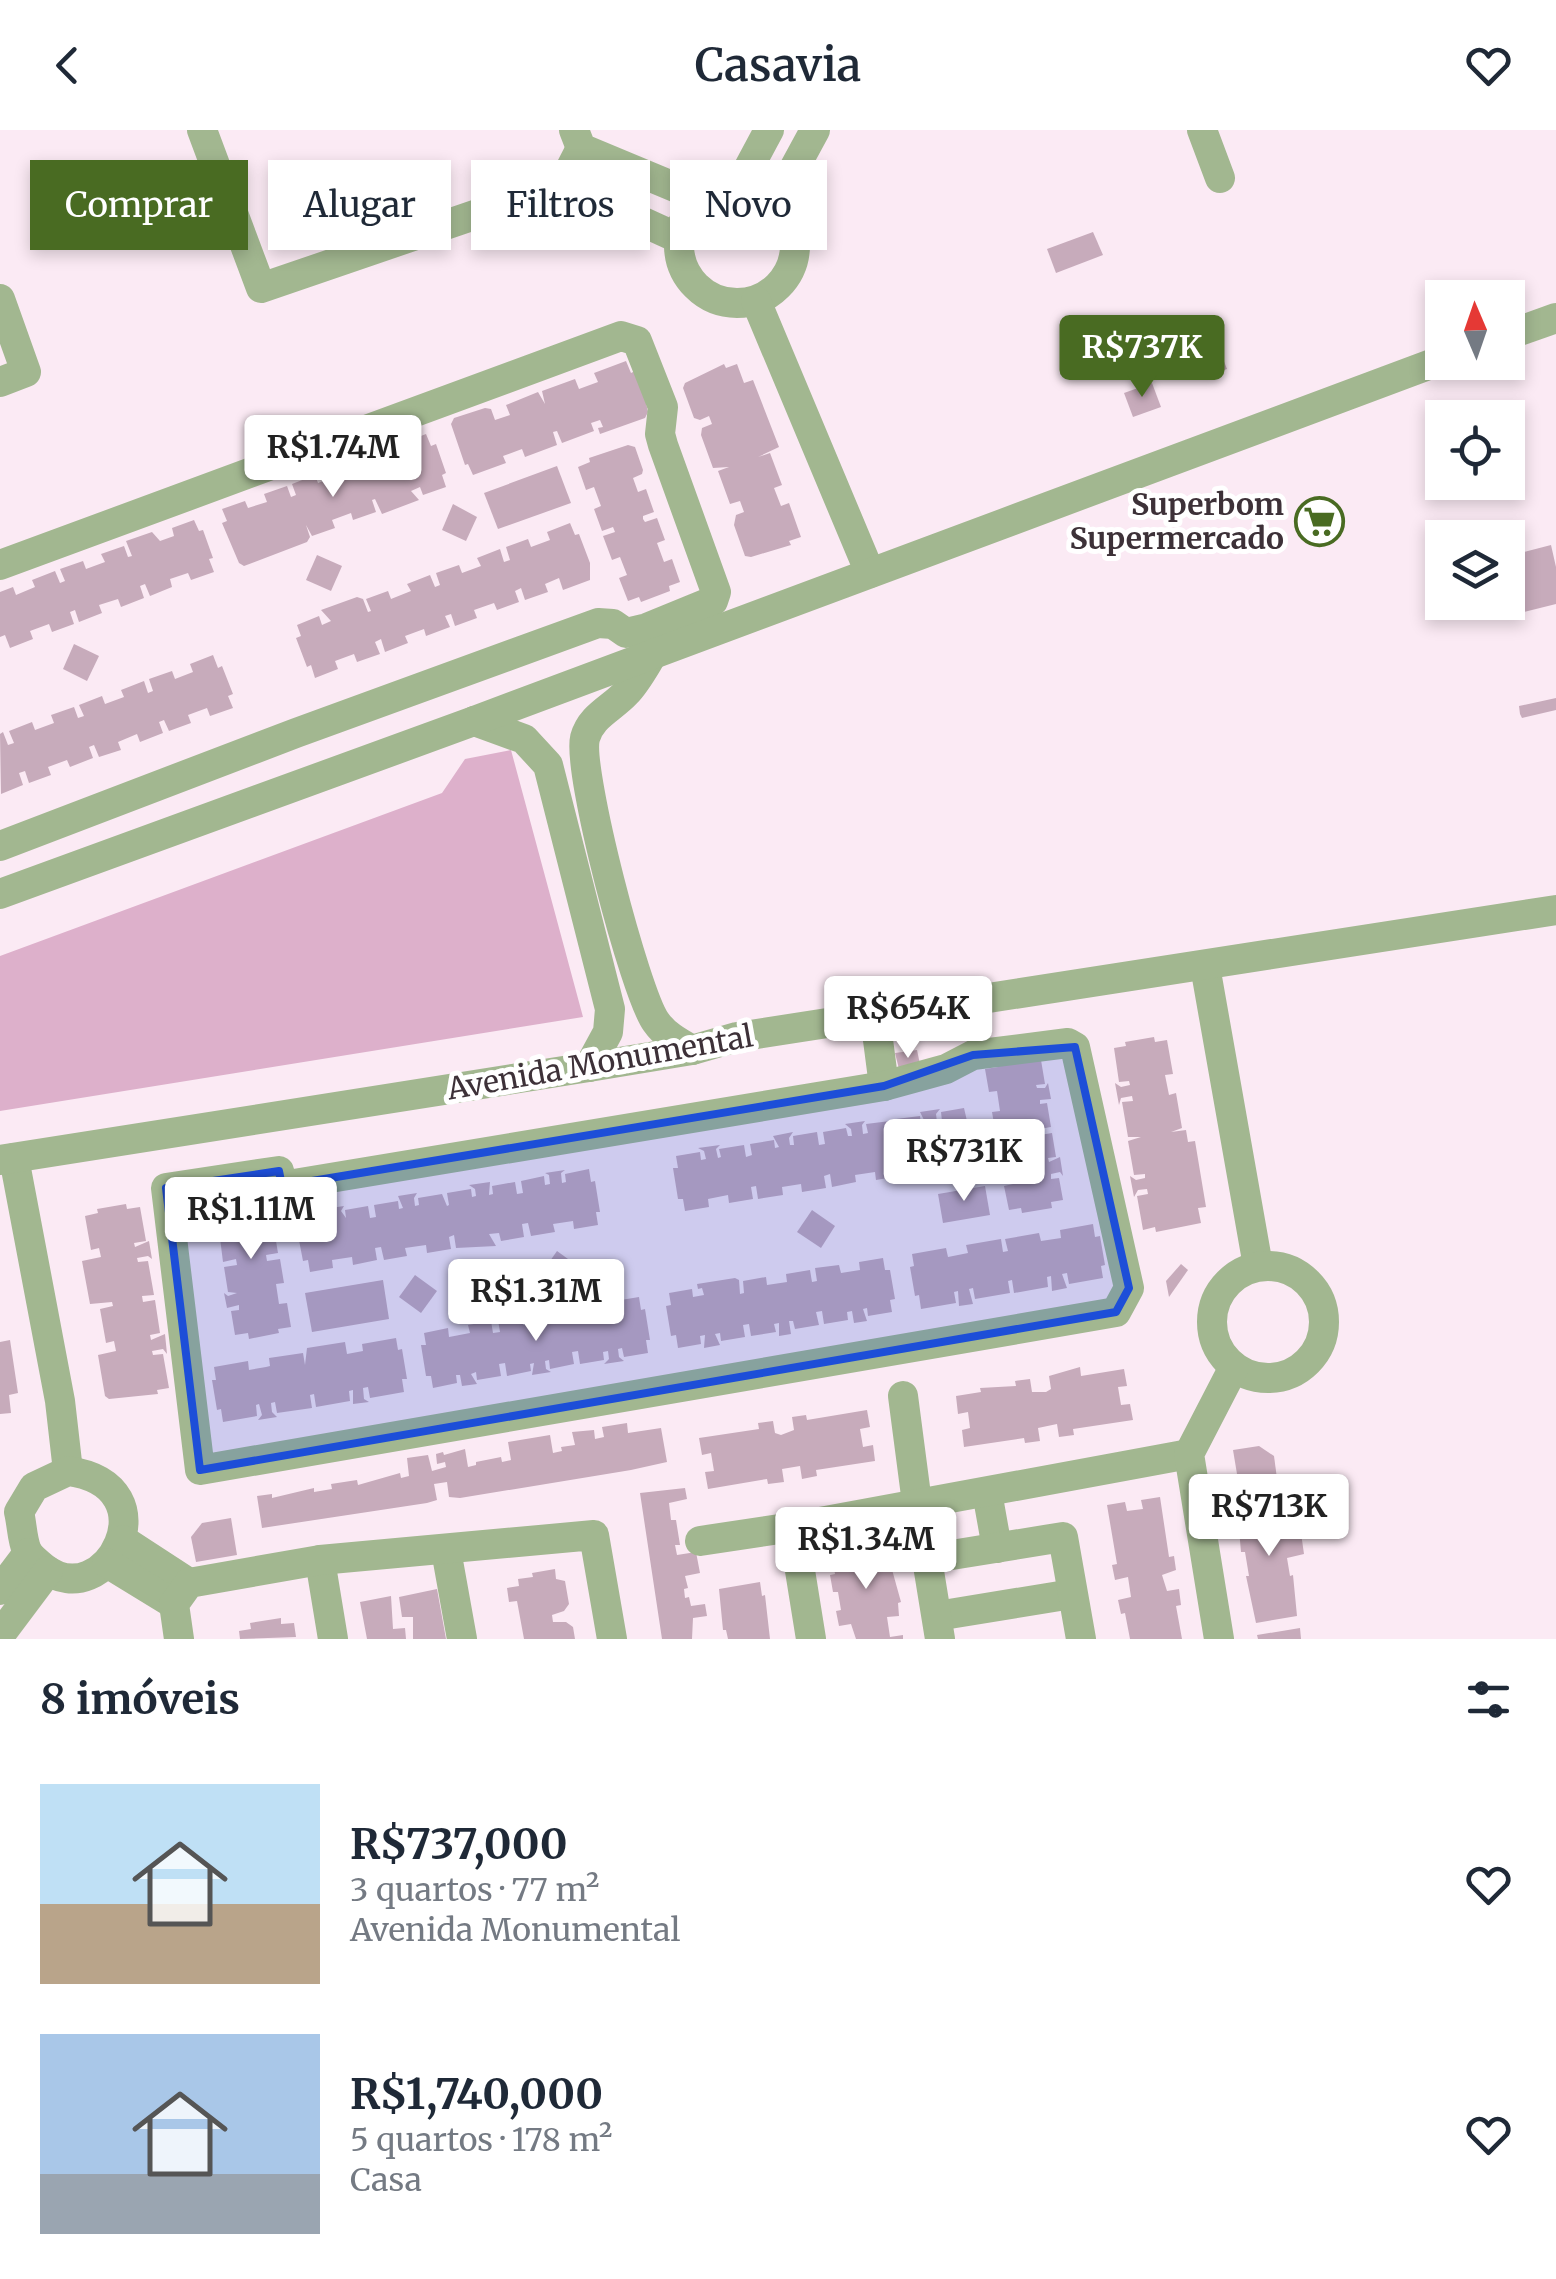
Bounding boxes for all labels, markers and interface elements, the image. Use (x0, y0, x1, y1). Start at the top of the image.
text: Casavia (695, 37, 861, 93)
icon: back (40, 38, 95, 93)
icon: heart (1461, 38, 1516, 93)
chip: Comprar (30, 160, 248, 250)
chip: Alugar (268, 160, 451, 250)
chip: Filtros (471, 160, 650, 250)
chip: Novo (670, 160, 827, 250)
north arrow (1425, 280, 1525, 380)
map controls (1425, 280, 1525, 620)
pin: R$737K (1061, 315, 1223, 400)
text: R$737K (1081, 327, 1203, 367)
button: locate (1425, 400, 1525, 500)
pin: R$1.74M (241, 415, 425, 500)
text: R$1.74M (266, 427, 400, 467)
place label: Superbom Supermercado (1069, 485, 1284, 557)
supermarket icon: Superbom Supermercado (1293, 495, 1345, 547)
button: layers (1425, 520, 1525, 620)
pin: R$654K (827, 976, 989, 1061)
text: R$654K (846, 988, 970, 1028)
street label: Avenida Monumental (443, 1016, 756, 1108)
pin: R$731K (883, 1119, 1045, 1204)
text: R$731K (906, 1131, 1022, 1171)
pin: R$1.11M (159, 1177, 343, 1262)
text: R$1.11M (187, 1189, 315, 1229)
pin: R$1.31M (444, 1259, 628, 1344)
text: R$1.31M (470, 1271, 602, 1311)
pin: R$713K (1188, 1474, 1350, 1559)
text: R$713K (1211, 1486, 1327, 1526)
pin: R$1.34M (774, 1507, 958, 1592)
text: R$1.34M (797, 1519, 935, 1559)
icon: filters (1461, 1672, 1516, 1727)
text: 8 imóveis (40, 1673, 240, 1725)
text: R$737,000 (350, 1818, 568, 1870)
icon: home (120, 1824, 240, 1944)
icon: heart (1461, 1857, 1516, 1912)
text: 3 quartos · 77 m² (350, 1870, 599, 1910)
text: Avenida Monumental (350, 1910, 680, 1950)
text: R$1,740,000 (350, 2068, 603, 2120)
icon: home (120, 2074, 240, 2194)
icon: heart (1461, 2107, 1516, 2162)
text: 5 quartos · 178 m² (350, 2120, 612, 2160)
text: Casa (350, 2160, 422, 2200)

